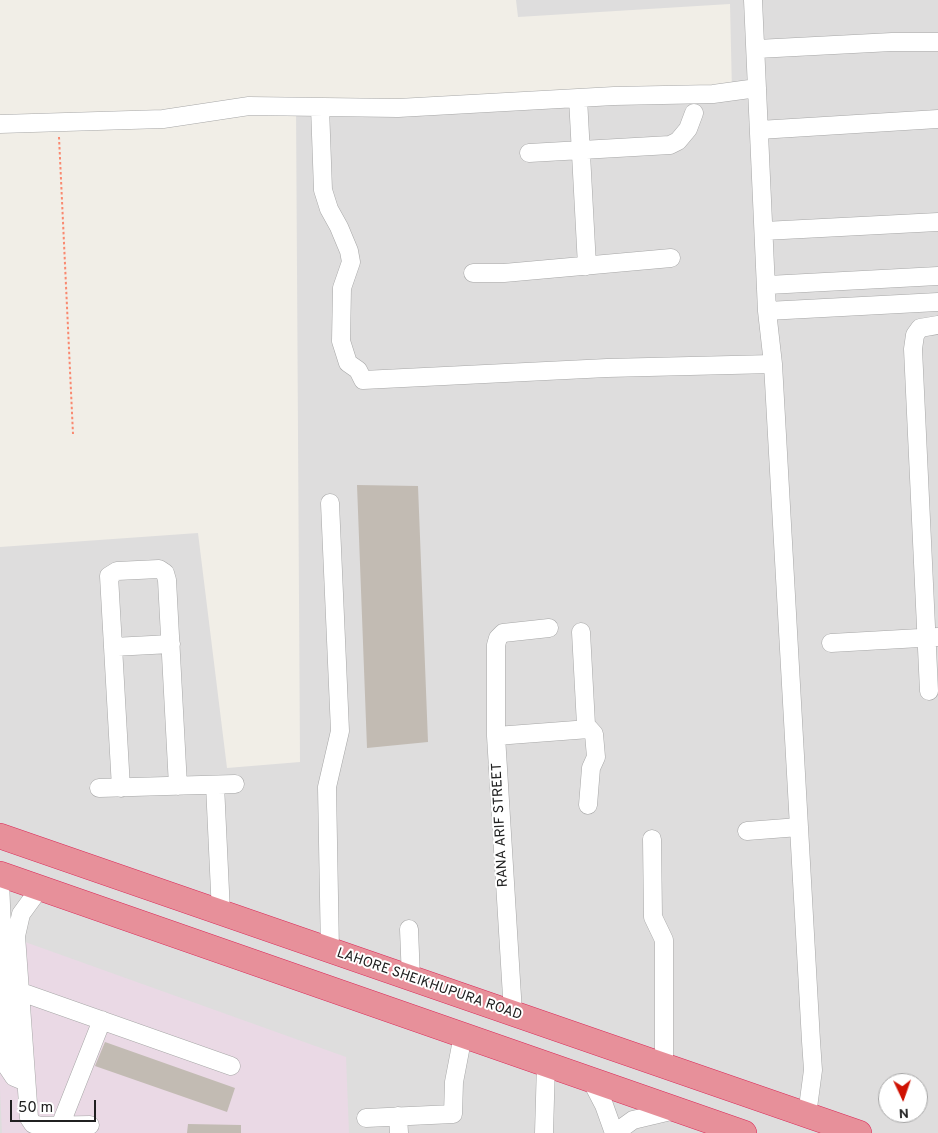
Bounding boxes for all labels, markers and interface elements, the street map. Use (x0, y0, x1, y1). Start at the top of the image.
street label: RANA ARIF STREET (489, 762, 513, 888)
street label: LAHORE SHEIKHUPURA ROAD (334, 945, 524, 1025)
north arrow (878, 1073, 928, 1123)
scale bar (12, 1090, 99, 1122)
text: 50 m (18, 1099, 53, 1118)
text: N (898, 1104, 909, 1121)

